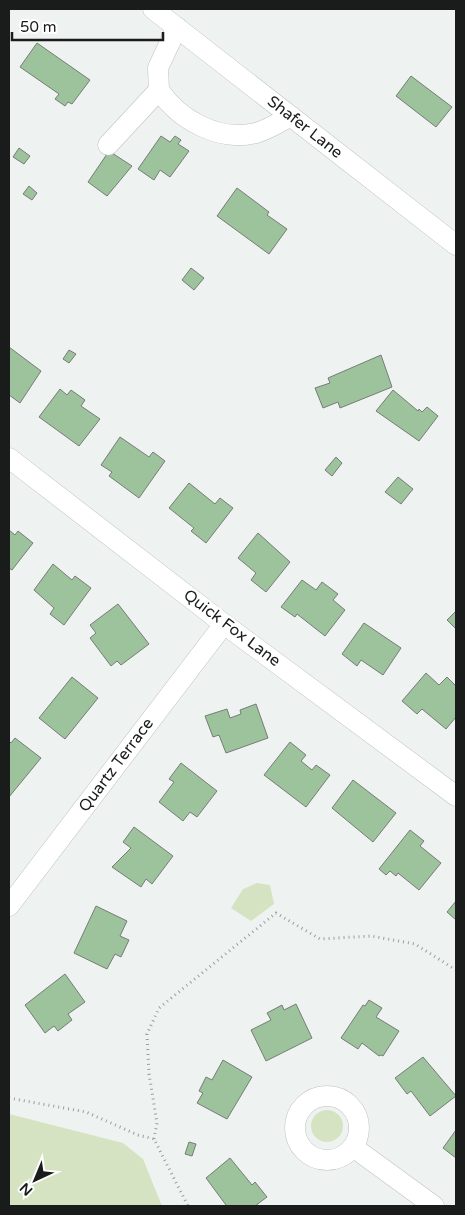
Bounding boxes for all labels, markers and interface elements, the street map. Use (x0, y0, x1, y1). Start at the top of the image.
scale bar (12, 10, 164, 42)
text: 50 m (20, 18, 57, 36)
street label: Shafer Lane (263, 91, 347, 163)
street label: Quick Fox Lane (179, 585, 285, 671)
street label: Quartz Terrace (74, 714, 158, 816)
north arrow (10, 1155, 60, 1205)
text: N (16, 1179, 36, 1199)

